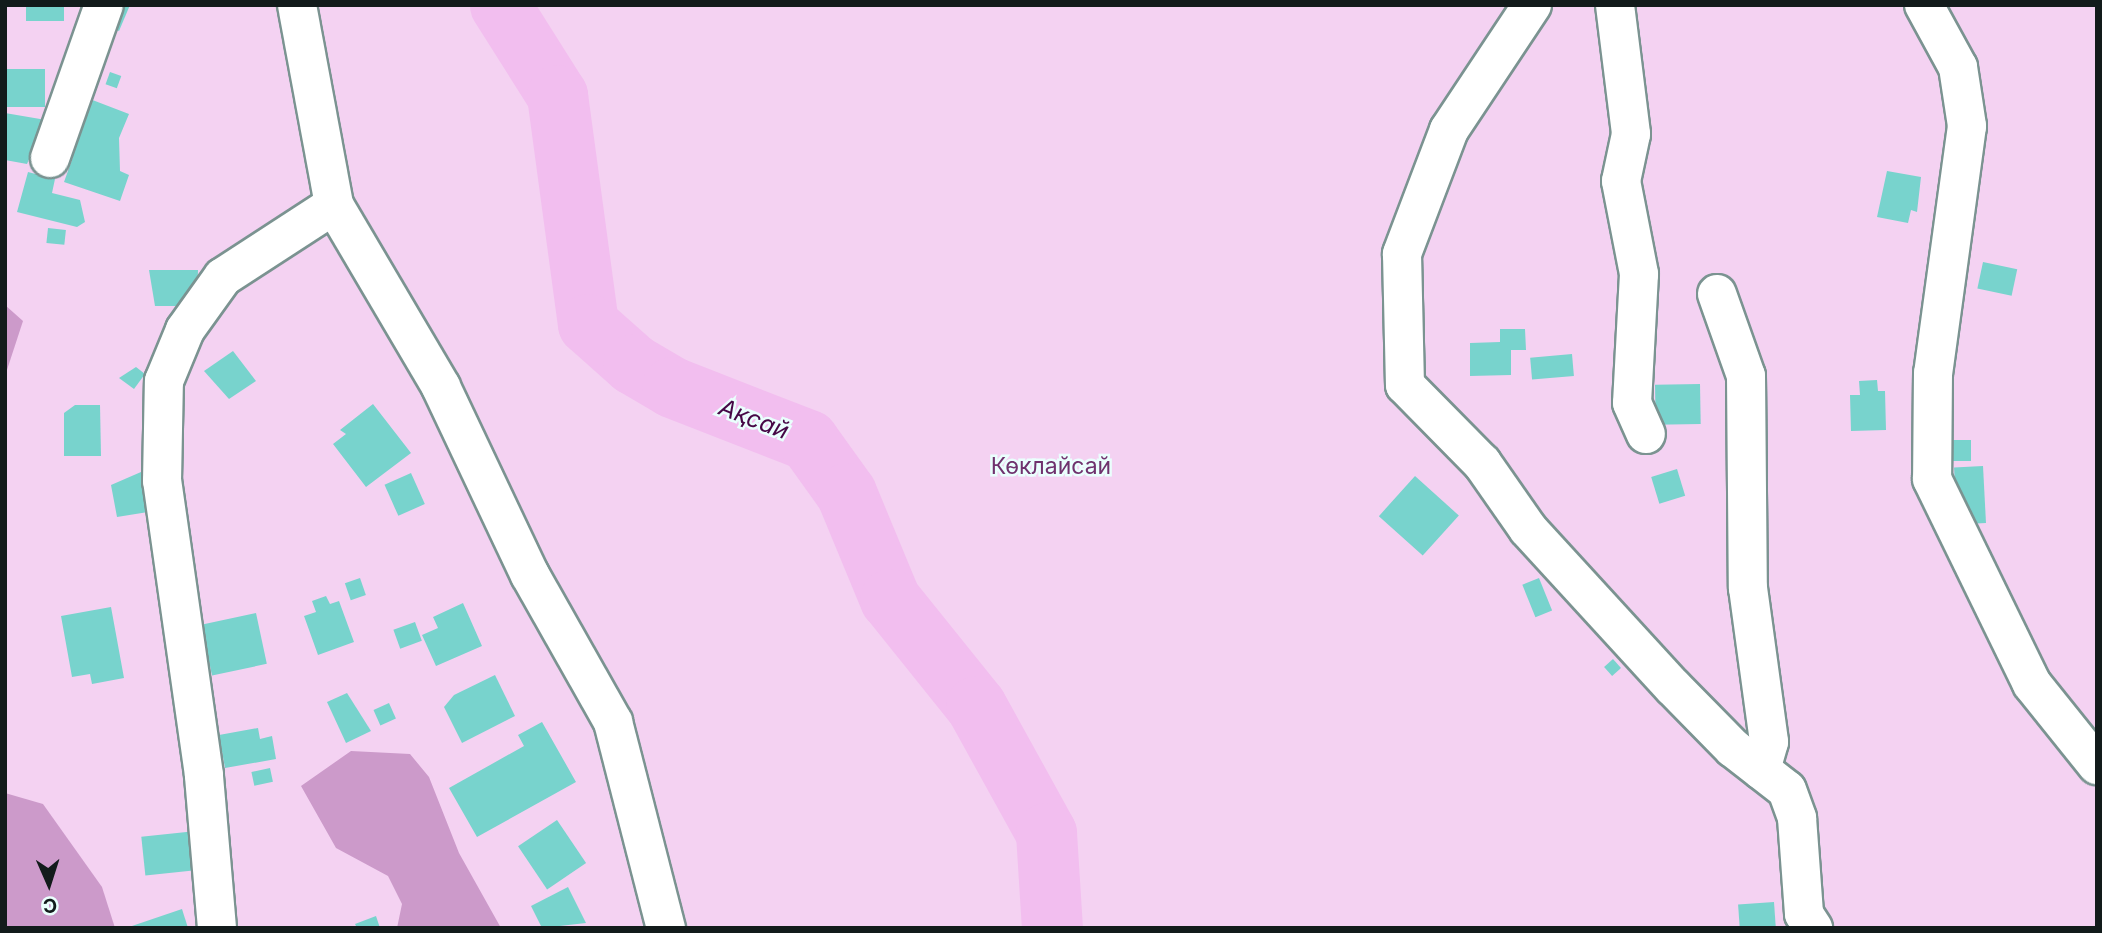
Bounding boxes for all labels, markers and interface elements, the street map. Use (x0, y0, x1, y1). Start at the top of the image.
water label: Ақсай (715, 393, 793, 445)
park label: Көклайсай (991, 452, 1111, 480)
north arrow (14, 849, 84, 919)
text: С (43, 894, 58, 917)

